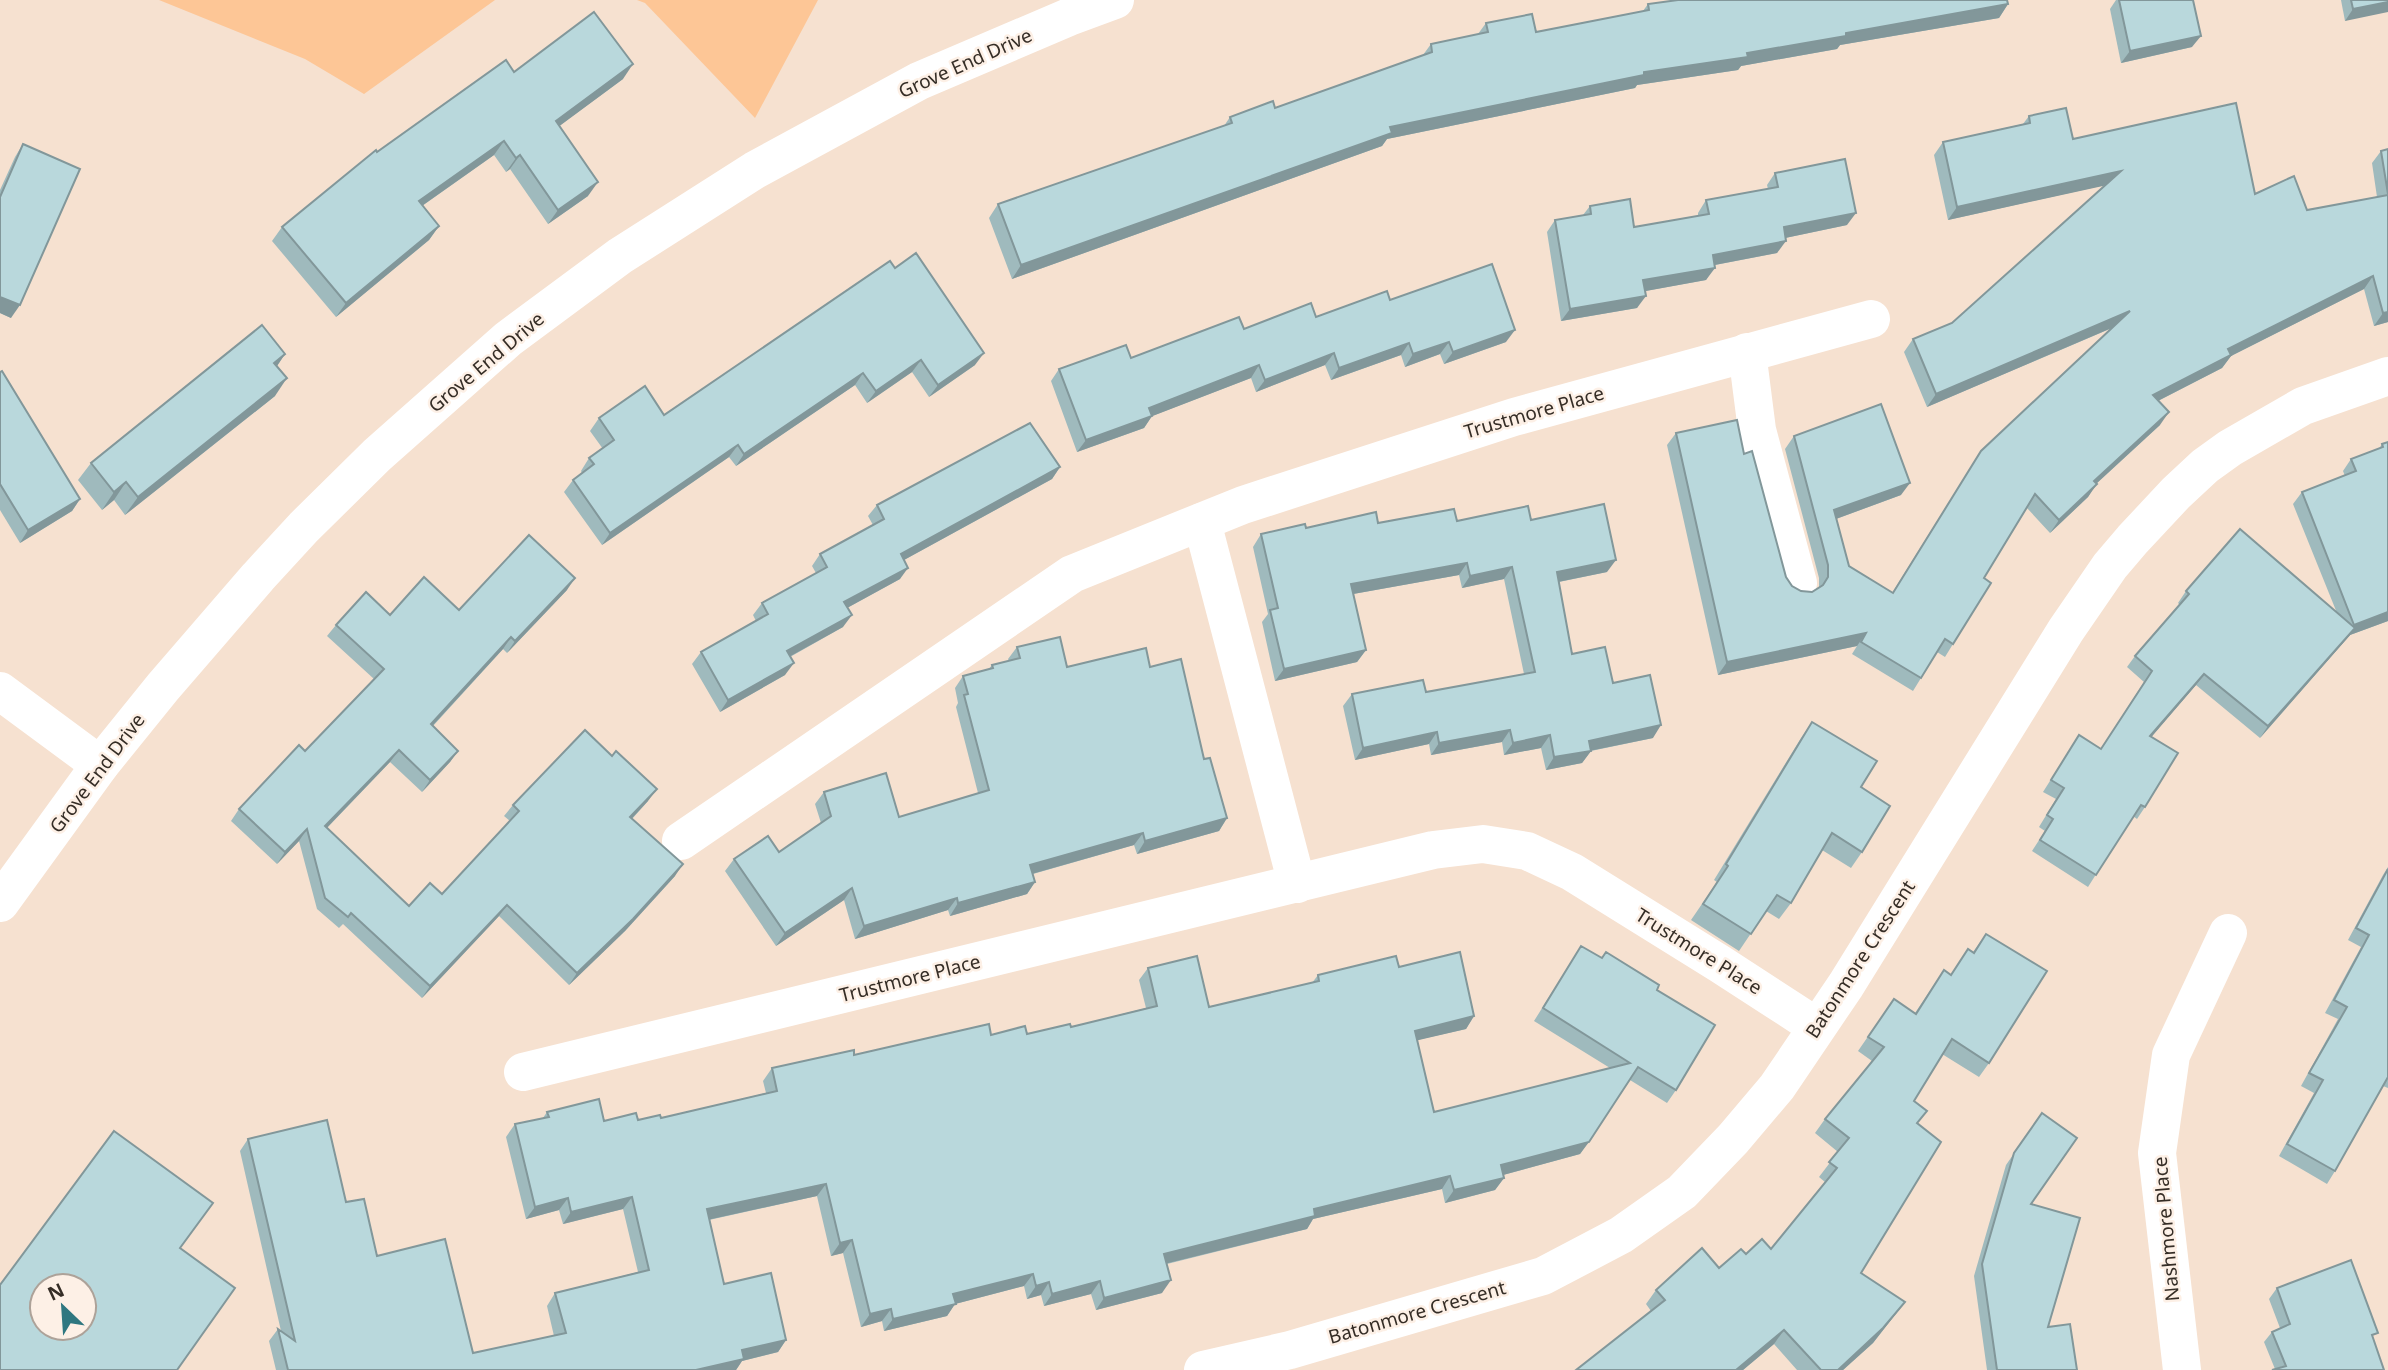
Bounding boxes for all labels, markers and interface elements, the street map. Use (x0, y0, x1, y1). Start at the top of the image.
street label: Grove End Drive (894, 22, 1036, 104)
street label: Grove End Drive (423, 306, 549, 418)
street label: Trustmore Place (1461, 380, 1607, 444)
street label: Grove End Drive (43, 708, 151, 838)
street label: Batonmore Crescent (1799, 875, 1921, 1043)
street label: Trustmore Place (1631, 902, 1767, 1000)
street label: Trustmore Place (837, 948, 983, 1008)
street label: Nashmore Place (2147, 1156, 2185, 1302)
north arrow (28, 1272, 98, 1342)
street label: Batonmore Crescent (1325, 1274, 1509, 1350)
text: N (43, 1277, 68, 1307)

